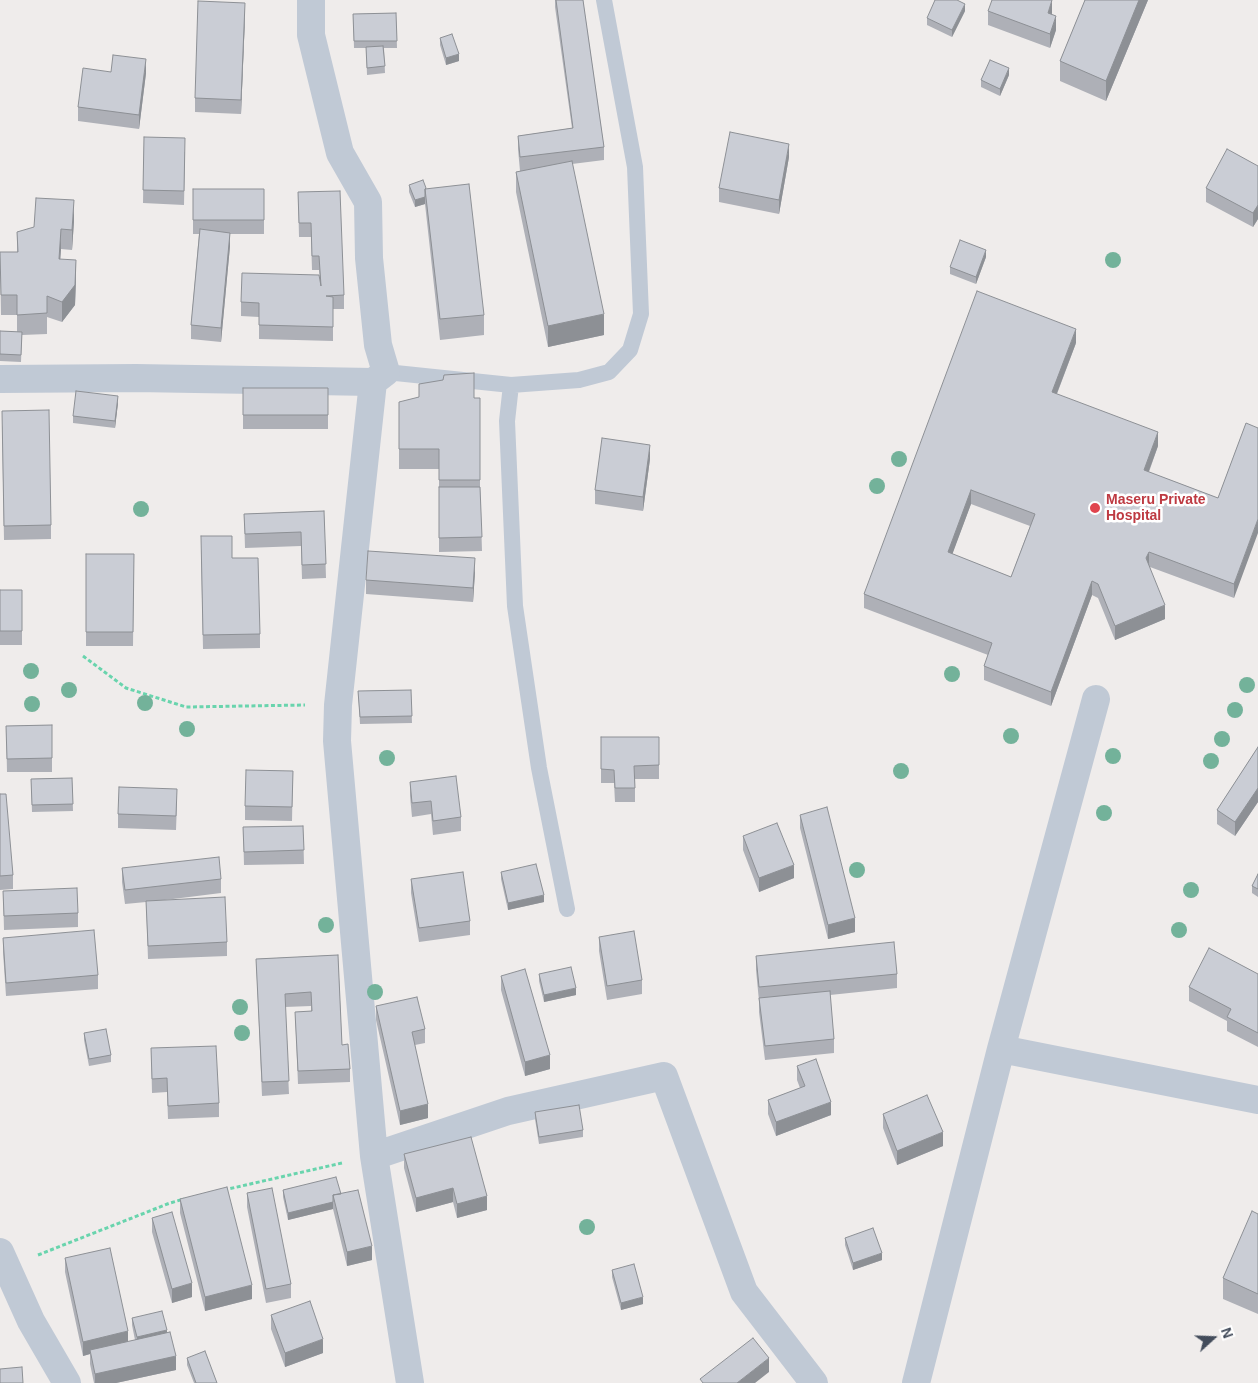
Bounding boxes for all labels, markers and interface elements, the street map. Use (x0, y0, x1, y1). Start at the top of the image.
place label: Maseru Private Hospital (1106, 492, 1206, 524)
marker: Maseru Private Hospital (1088, 501, 1102, 515)
north arrow (1188, 1313, 1238, 1363)
text: N (1218, 1325, 1236, 1340)

